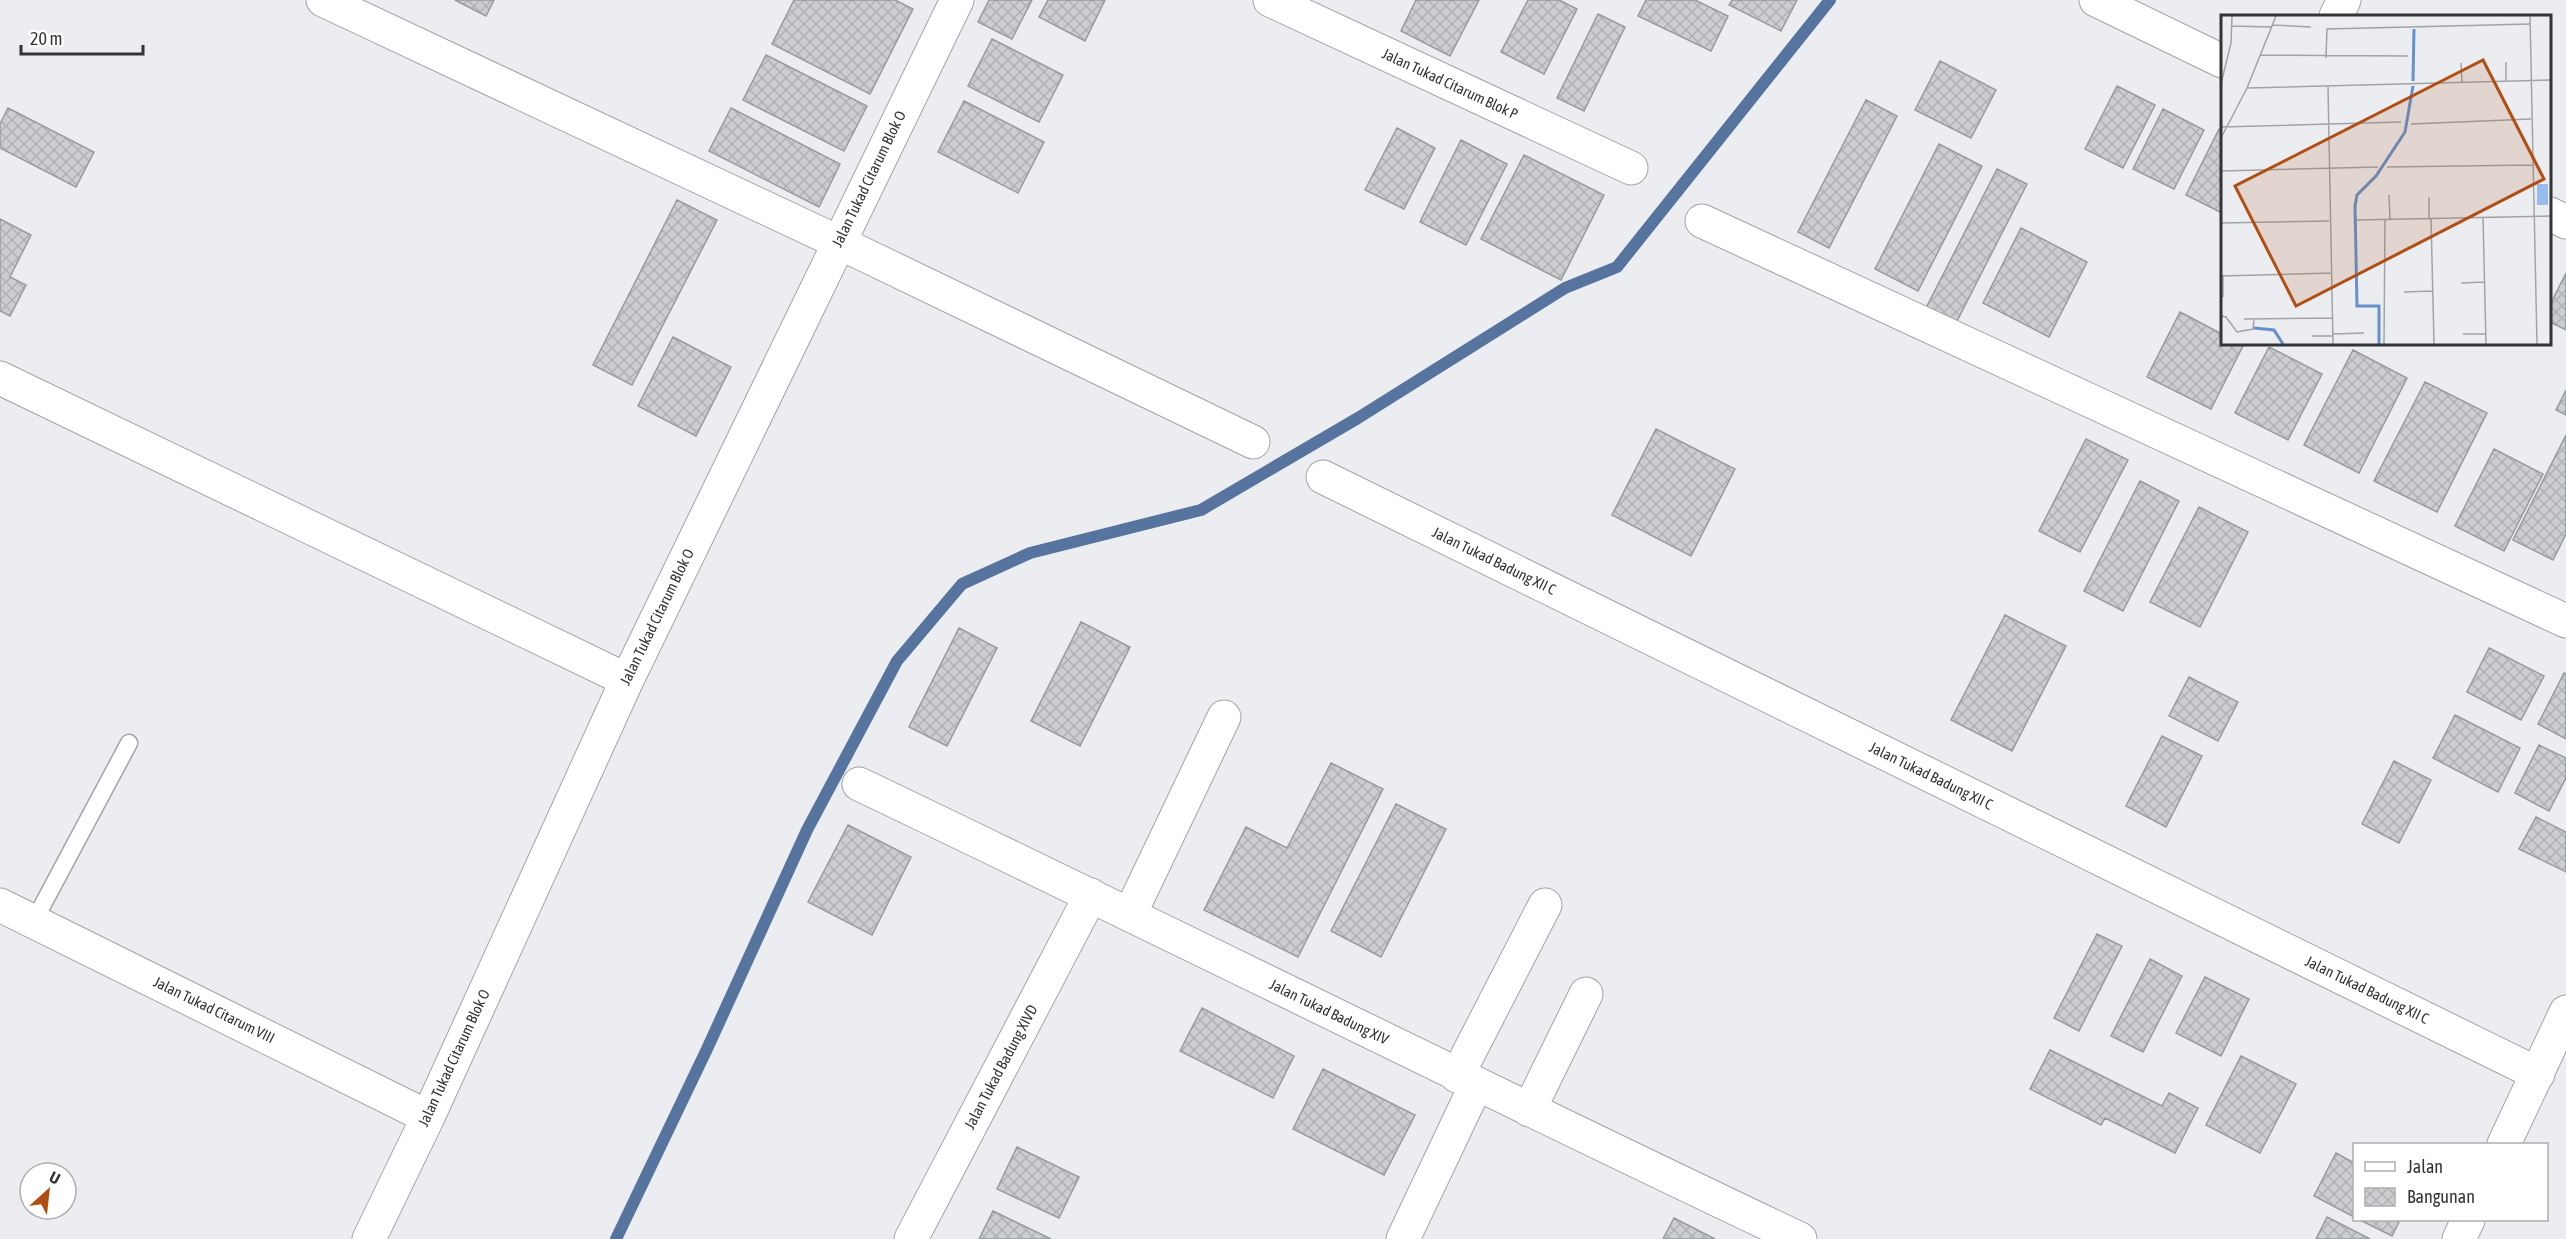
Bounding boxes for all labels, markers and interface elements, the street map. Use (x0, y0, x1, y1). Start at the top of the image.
inset map (2221, 15, 2551, 345)
scale bar (21, 18, 142, 56)
text: 20 m (30, 28, 62, 49)
street label: Jalan Tukad Citarum Blok P (1380, 45, 1521, 123)
street label: Jalan Tukad Citarum Blok O (828, 108, 909, 250)
street label: Jalan Tukad Badung XII C (1430, 523, 1559, 598)
street label: Jalan Tukad Citarum Blok O (616, 546, 697, 688)
street label: Jalan Tukad Badung XII C (1867, 738, 1996, 813)
street label: Jalan Tukad Badung XII C (2303, 952, 2432, 1027)
street label: Jalan Tukad Citarum VIII (151, 973, 278, 1046)
street label: Jalan Tukad Badung XIV (1267, 975, 1392, 1048)
street label: Jalan Tukad Citarum Blok O (414, 986, 493, 1129)
street label: Jalan Tukad Badung XIVD (961, 1002, 1041, 1132)
legend (2353, 1143, 2548, 1221)
text: Jalan (2407, 1156, 2443, 1177)
north arrow (18, 1161, 78, 1221)
text: U (47, 1167, 63, 1188)
text: Bangunan (2407, 1186, 2475, 1207)

